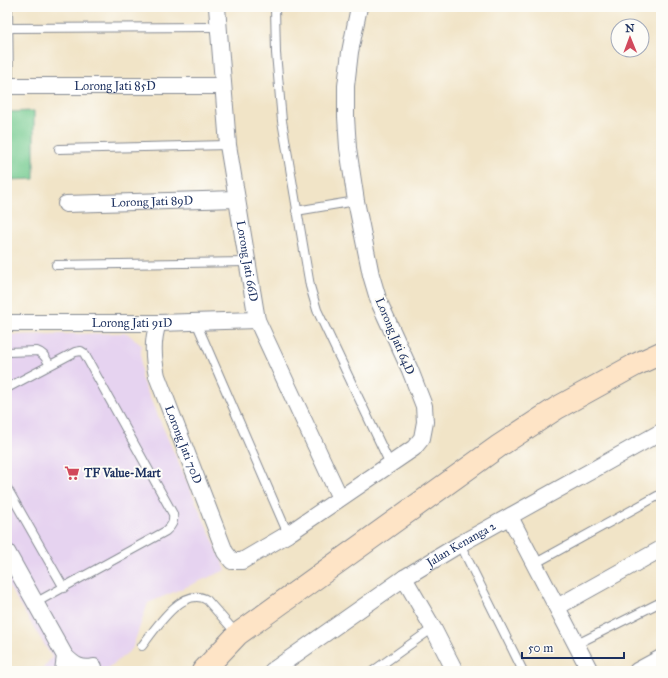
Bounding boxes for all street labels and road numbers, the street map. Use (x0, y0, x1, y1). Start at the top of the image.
street label: Lorong Jati 85D (74, 79, 156, 94)
street label: Lorong Jati 89D (111, 193, 193, 210)
street label: Lorong Jati 66D (234, 219, 261, 303)
street label: Lorong Jati 64D (372, 295, 418, 377)
street label: Lorong Jati 91D (92, 316, 173, 331)
street label: Lorong Jati 70D (162, 403, 205, 486)
street label: Jalan Kenanga 2 (422, 518, 498, 572)

